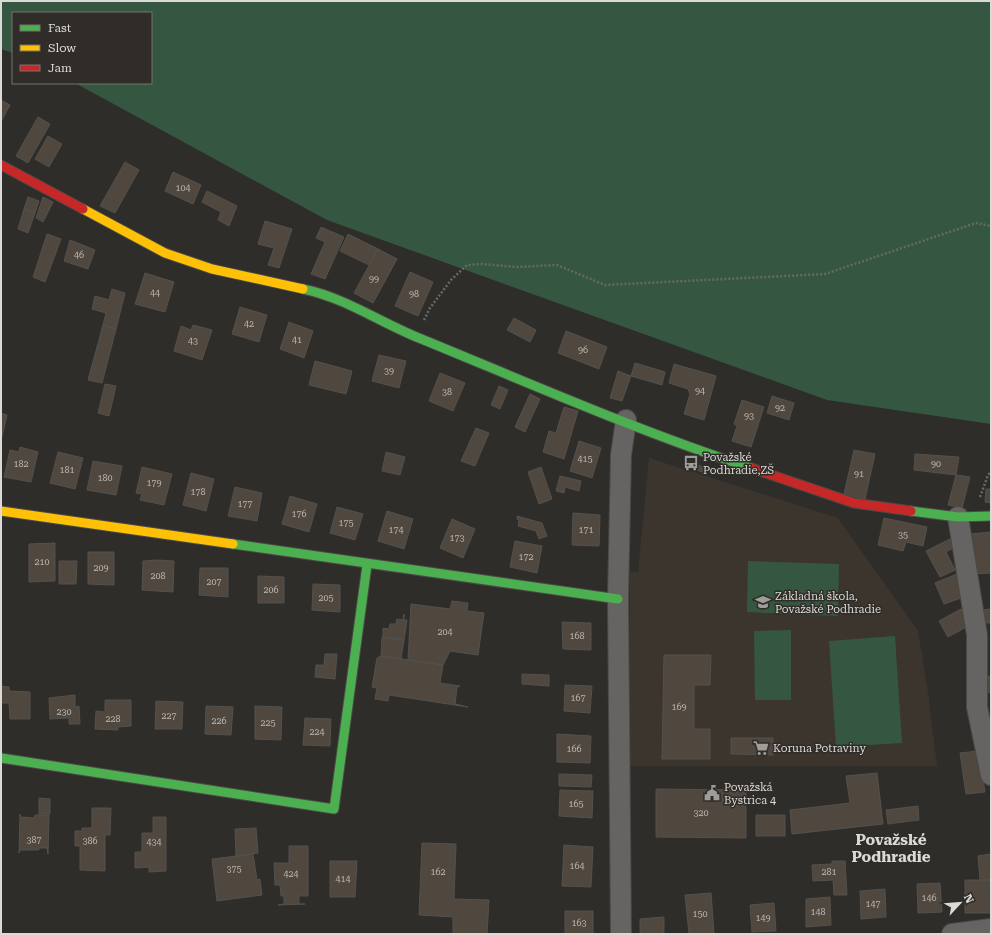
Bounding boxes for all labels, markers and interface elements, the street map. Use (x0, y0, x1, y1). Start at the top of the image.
legend (12, 12, 152, 84)
text: Fast (48, 21, 72, 35)
text: Slow (48, 41, 76, 55)
text: Jam (48, 61, 72, 75)
house number: 104 (175, 183, 191, 193)
house number: 46 (74, 250, 84, 260)
house number: 99 (369, 274, 379, 284)
house number: 44 (150, 288, 160, 298)
house number: 98 (409, 289, 419, 299)
house number: 42 (244, 319, 254, 329)
house number: 41 (292, 335, 302, 345)
house number: 43 (188, 336, 198, 346)
house number: 96 (578, 345, 588, 355)
house number: 39 (384, 366, 394, 376)
house number: 94 (695, 386, 705, 396)
house number: 38 (442, 387, 452, 397)
house number: 92 (775, 403, 785, 413)
house number: 93 (744, 411, 754, 421)
place label: Považské Podhradie,ZŠ (703, 451, 774, 477)
house number: 415 (577, 454, 593, 464)
bus stop icon: Považské Podhradie,ZŠ (682, 454, 700, 472)
house number: 182 (13, 459, 29, 469)
house number: 90 (931, 459, 941, 469)
house number: 181 (59, 465, 75, 475)
house number: 91 (854, 469, 864, 479)
house number: 180 (97, 473, 113, 483)
house number: 179 (146, 478, 162, 488)
house number: 178 (190, 487, 206, 497)
house number: 177 (237, 499, 253, 509)
house number: 176 (291, 509, 307, 519)
house number: 175 (338, 518, 354, 528)
house number: 174 (388, 525, 404, 535)
house number: 171 (578, 525, 594, 535)
house number: 35 (898, 530, 908, 540)
house number: 173 (449, 533, 465, 543)
house number: 172 (518, 552, 534, 562)
house number: 210 (34, 557, 50, 567)
house number: 209 (93, 563, 109, 573)
house number: 208 (150, 571, 166, 581)
house number: 207 (206, 577, 222, 587)
house number: 206 (263, 585, 279, 595)
place label: Základná škola, Považské Podhradie (775, 590, 881, 616)
house number: 205 (318, 593, 334, 603)
school or university icon: Základná škola, Považské Podhradie (754, 593, 772, 611)
house number: 204 (437, 627, 453, 637)
house number: 168 (569, 631, 585, 641)
house number: 167 (570, 693, 586, 703)
house number: 169 (671, 702, 687, 712)
house number: 230 (56, 707, 72, 717)
house number: 227 (161, 711, 177, 721)
house number: 228 (105, 714, 121, 724)
house number: 226 (211, 716, 227, 726)
house number: 225 (260, 718, 276, 728)
house number: 224 (309, 727, 325, 737)
supermarket icon: Koruna Potraviny (752, 739, 770, 757)
place label: Koruna Potraviny (773, 742, 866, 755)
house number: 166 (566, 744, 582, 754)
place label: Považská Bystrica 4 (724, 781, 777, 807)
public building icon: Považská Bystrica 4 (703, 784, 721, 802)
house number: 165 (568, 799, 584, 809)
house number: 320 (693, 808, 709, 818)
district label: Považské Podhradie (852, 831, 931, 866)
house number: 387 (26, 835, 42, 845)
house number: 386 (82, 836, 98, 846)
house number: 434 (146, 837, 162, 847)
house number: 164 (569, 861, 585, 871)
house number: 375 (226, 864, 242, 874)
house number: 162 (430, 867, 446, 877)
house number: 281 (821, 867, 837, 877)
house number: 424 (283, 869, 299, 879)
house number: 414 (335, 874, 351, 884)
north arrow (940, 883, 980, 923)
text: N (961, 892, 976, 906)
house number: 146 (921, 893, 937, 903)
house number: 147 (865, 899, 881, 909)
house number: 148 (810, 907, 826, 917)
house number: 150 (692, 909, 708, 919)
house number: 149 (755, 913, 771, 923)
house number: 163 (571, 918, 587, 928)

